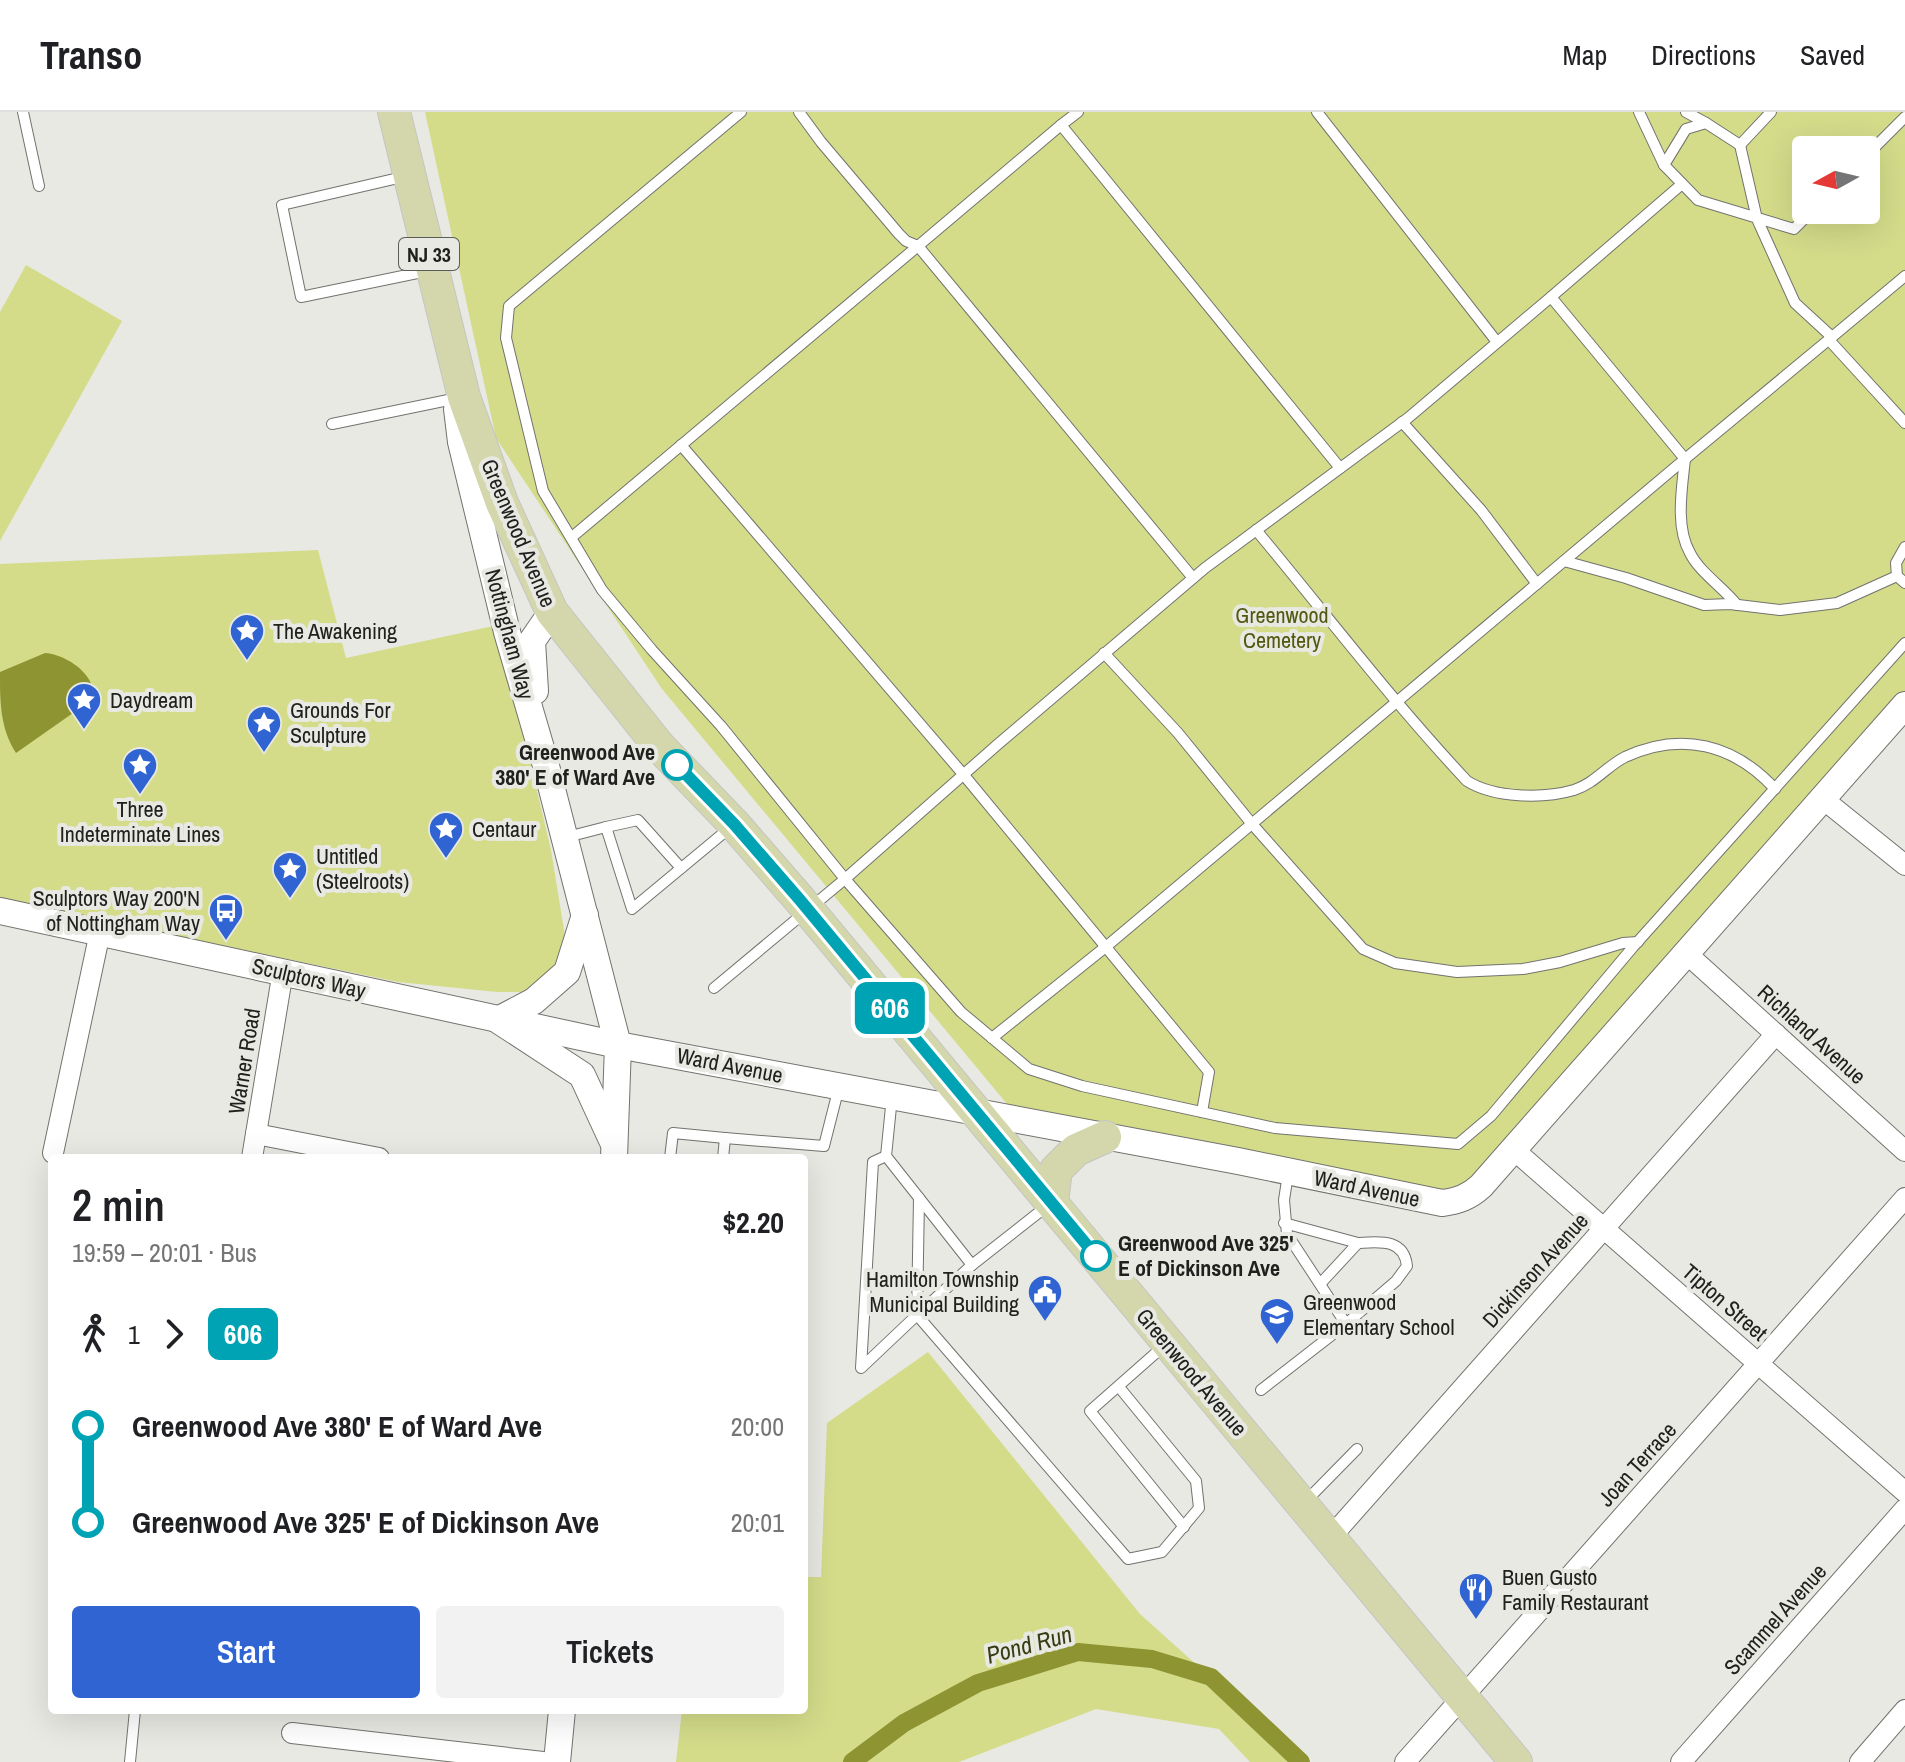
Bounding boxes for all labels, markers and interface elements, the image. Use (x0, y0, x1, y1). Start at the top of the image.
text: Transo (40, 30, 142, 81)
text: Map (1563, 36, 1607, 74)
text: Directions (1651, 36, 1756, 74)
text: Saved (1800, 36, 1865, 74)
north arrow (1792, 136, 1880, 224)
map controls (1792, 136, 1880, 224)
road number: NJ 33 (399, 238, 459, 270)
street label: Greenwood Avenue (474, 454, 564, 612)
street label: Nottingham Way (478, 566, 542, 702)
park label: Greenwood Cemetery (1235, 600, 1329, 655)
place icon: The Awakening (228, 612, 266, 662)
place label: The Awakening (273, 616, 397, 646)
place icon: Daydream (65, 681, 103, 731)
place label: Daydream (110, 685, 193, 715)
place label: Grounds For Sculpture (290, 695, 390, 750)
place icon: Grounds For Sculpture (245, 704, 283, 754)
place label: Greenwood Ave 380' E of Ward Ave (495, 737, 655, 792)
place icon: Three Indeterminate Lines (121, 746, 159, 796)
marker: Greenwood Ave 380' E of Ward Ave (662, 750, 692, 780)
place label: Three Indeterminate Lines (60, 794, 220, 849)
place icon: Centaur (427, 810, 465, 860)
place label: Centaur (472, 814, 536, 844)
place label: Untitled (Steelroots) (316, 841, 409, 896)
place icon: Untitled (Steelroots) (271, 850, 309, 900)
place label: Sculptors Way 200'N of Nottingham Way (33, 883, 200, 938)
bus stop icon: Sculptors Way 200'N of Nottingham Way (207, 892, 245, 942)
street label: Sculptors Way (249, 950, 369, 1006)
street label: Richland Avenue (1751, 977, 1873, 1091)
line badge: 606 (844, 982, 936, 1034)
text: 606 (871, 989, 909, 1027)
street label: Warner Road (221, 1006, 267, 1116)
street label: Ward Avenue (674, 1040, 786, 1090)
street label: Ward Avenue (1311, 1162, 1423, 1214)
text: 2 min (72, 1175, 165, 1235)
text: $2.20 (722, 1202, 784, 1242)
street label: Dickinson Avenue (1475, 1206, 1595, 1334)
place label: Greenwood Ave 325' E of Dickinson Ave (1118, 1228, 1293, 1283)
text: 19:59 – 20:01 · Bus (72, 1235, 257, 1270)
marker: Greenwood Ave 325' E of Dickinson Ave (1081, 1241, 1111, 1271)
street label: Tipton Street (1676, 1257, 1774, 1347)
place label: Hamilton Township Municipal Building (866, 1264, 1019, 1319)
public building icon: Hamilton Township Municipal Building (1026, 1273, 1064, 1323)
place label: Greenwood Elementary School (1303, 1287, 1454, 1342)
school or university icon: Greenwood Elementary School (1258, 1296, 1296, 1346)
street label: Greenwood Avenue (1130, 1302, 1254, 1442)
icon: walk (72, 1312, 116, 1356)
icon: forward (152, 1312, 196, 1356)
text: 606 (224, 1315, 262, 1353)
text: 1 (128, 1317, 140, 1352)
text: Greenwood Ave 380' E of Ward Ave (132, 1406, 542, 1446)
text: 20:00 (731, 1409, 784, 1444)
street label: Joan Terrace (1591, 1415, 1683, 1513)
text: Greenwood Ave 325' E of Dickinson Ave (132, 1502, 599, 1542)
text: 20:01 (731, 1505, 784, 1540)
street label: Scammel Avenue (1717, 1557, 1833, 1681)
place label: Buen Gusto Family Restaurant (1502, 1562, 1649, 1617)
restaurant icon: Buen Gusto Family Restaurant (1457, 1571, 1495, 1621)
button: Start (72, 1606, 420, 1698)
button: Tickets (436, 1606, 784, 1698)
water label: Pond Run (983, 1617, 1075, 1671)

